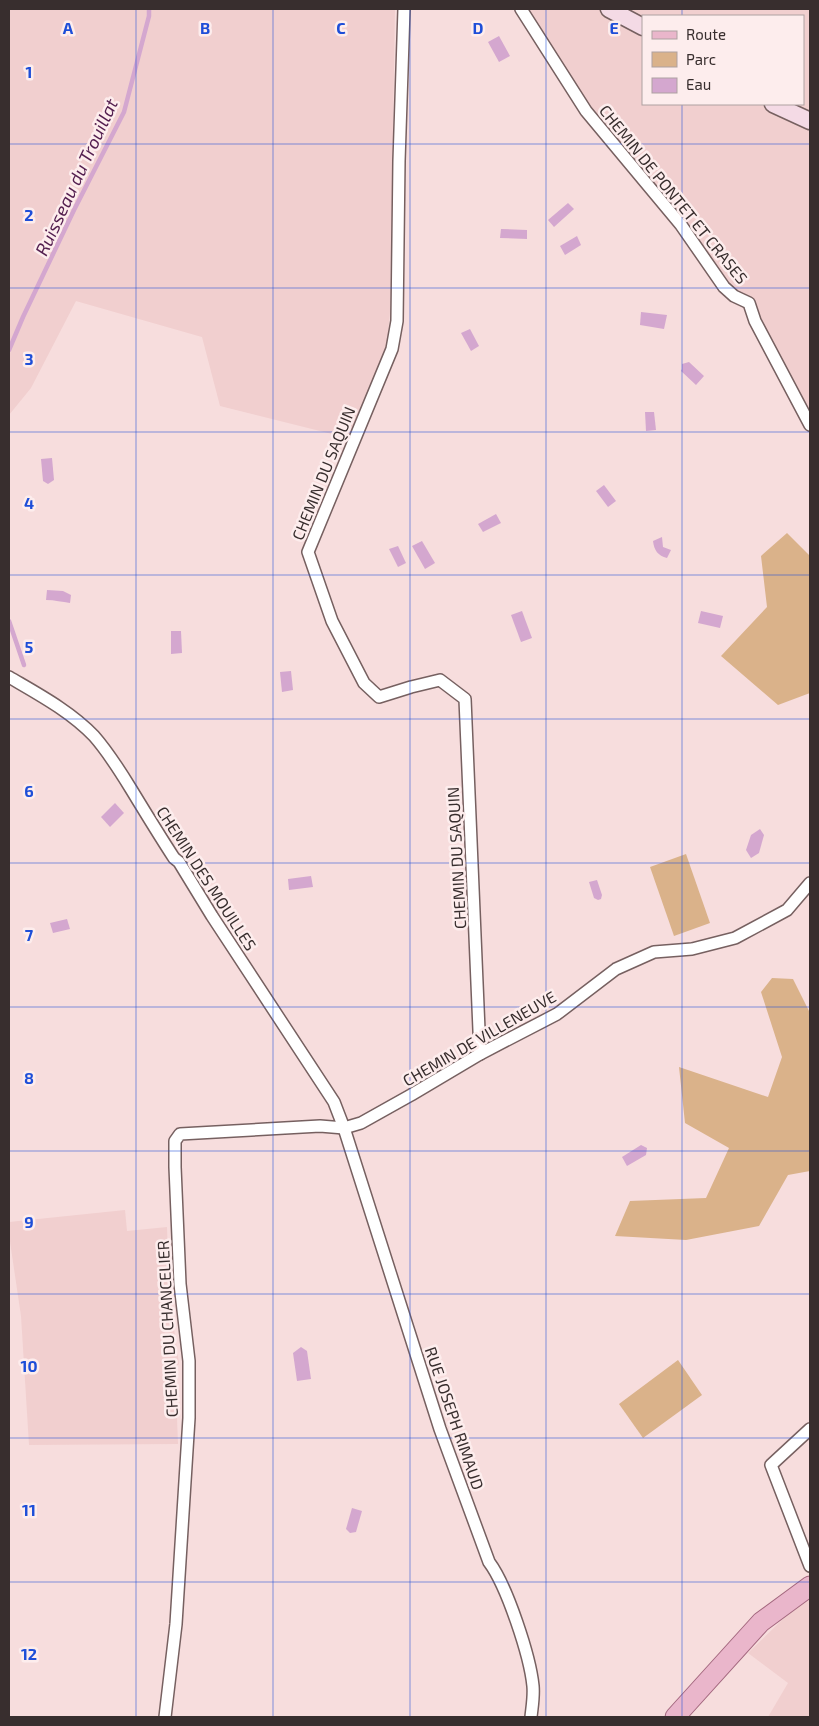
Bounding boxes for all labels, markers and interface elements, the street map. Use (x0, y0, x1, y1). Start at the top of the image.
legend (642, 15, 804, 105)
text: A (63, 18, 74, 37)
text: B (200, 18, 210, 37)
text: C (336, 18, 346, 37)
text: D (473, 18, 484, 37)
text: E (609, 18, 619, 37)
text: Route (686, 25, 726, 43)
text: Parc (686, 50, 716, 68)
text: 1 (26, 62, 32, 81)
text: Eau (686, 75, 711, 93)
water label: Ruisseau du Trouillat (30, 95, 122, 259)
street label: CHEMIN DE PONTET ET CRASES (596, 101, 752, 287)
text: 2 (24, 205, 34, 224)
text: 3 (24, 349, 34, 368)
street label: CHEMIN DU SAQUIN (288, 403, 359, 543)
text: 4 (24, 493, 34, 512)
text: 5 (25, 637, 34, 656)
text: 6 (24, 781, 34, 800)
street label: CHEMIN DU SAQUIN (443, 786, 470, 930)
street label: CHEMIN DES MOUILLES (153, 802, 261, 954)
text: 7 (25, 925, 34, 944)
street label: CHEMIN DE VILLENEUVE (399, 986, 559, 1090)
text: 8 (24, 1068, 34, 1087)
text: 9 (24, 1212, 34, 1231)
street label: CHEMIN DU CHANCELIER (153, 1240, 181, 1418)
street label: RUE JOSEPH RIMAUD (422, 1344, 488, 1492)
text: 10 (20, 1356, 38, 1375)
text: 11 (22, 1500, 36, 1519)
text: 12 (21, 1644, 37, 1663)

